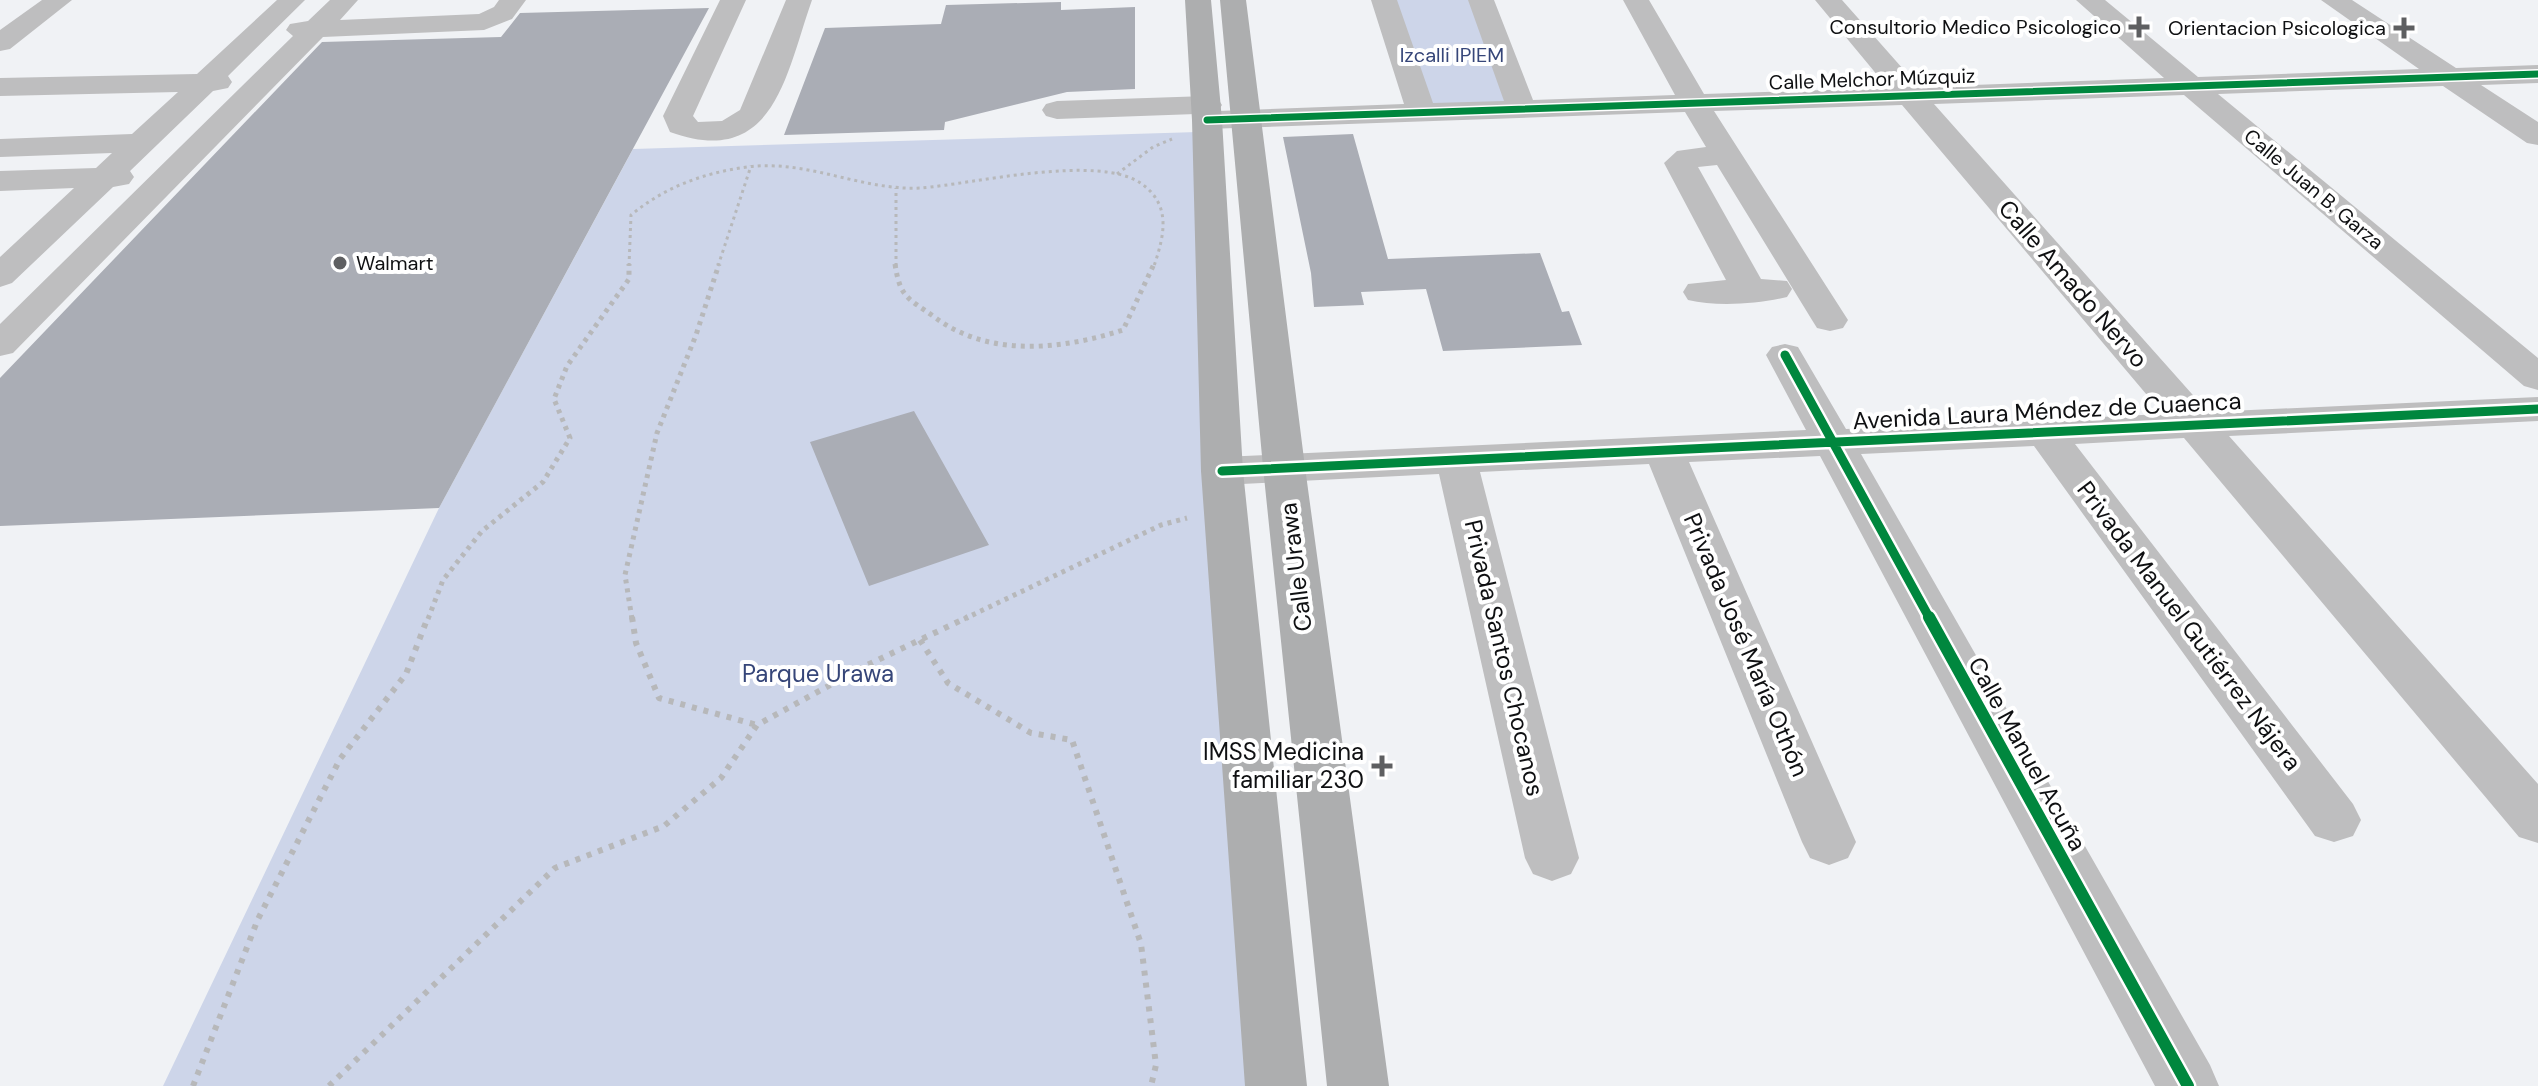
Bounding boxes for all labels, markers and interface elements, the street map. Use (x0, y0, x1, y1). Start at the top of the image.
place label: Consultorio Medico Psicologico (1830, 14, 2121, 40)
place label: Orientacion Psicologica (2168, 15, 2386, 41)
marker: Consultorio Medico Psicologico (2128, 16, 2150, 38)
marker: Orientacion Psicologica (2393, 17, 2415, 39)
park label: Izcalli IPIEM (1400, 42, 1504, 68)
street label: Calle Melchor Múzquiz (1768, 62, 1976, 96)
street label: Calle Juan B. Garza (2239, 123, 2389, 255)
street label: Calle Amado Nervo (1992, 193, 2155, 374)
place label: Walmart (356, 250, 434, 276)
marker: Walmart (331, 254, 349, 272)
street label: Avenida Laura Méndez de Cuaenca (1852, 385, 2242, 436)
street label: Privada Manuel Gutiérrez Nájera (2070, 475, 2308, 777)
street label: Calle Urawa (1272, 501, 1319, 633)
street label: Privada José María Othón (1677, 508, 1816, 781)
street label: Privada Santos Chocanos (1458, 517, 1551, 799)
street label: Calle Manuel Acuña (1961, 651, 2094, 856)
park label: Parque Urawa (742, 658, 894, 689)
place label: IMSS Medicina familiar 230 (1203, 736, 1364, 795)
marker: IMSS Medicina familiar 230 (1371, 755, 1393, 777)

